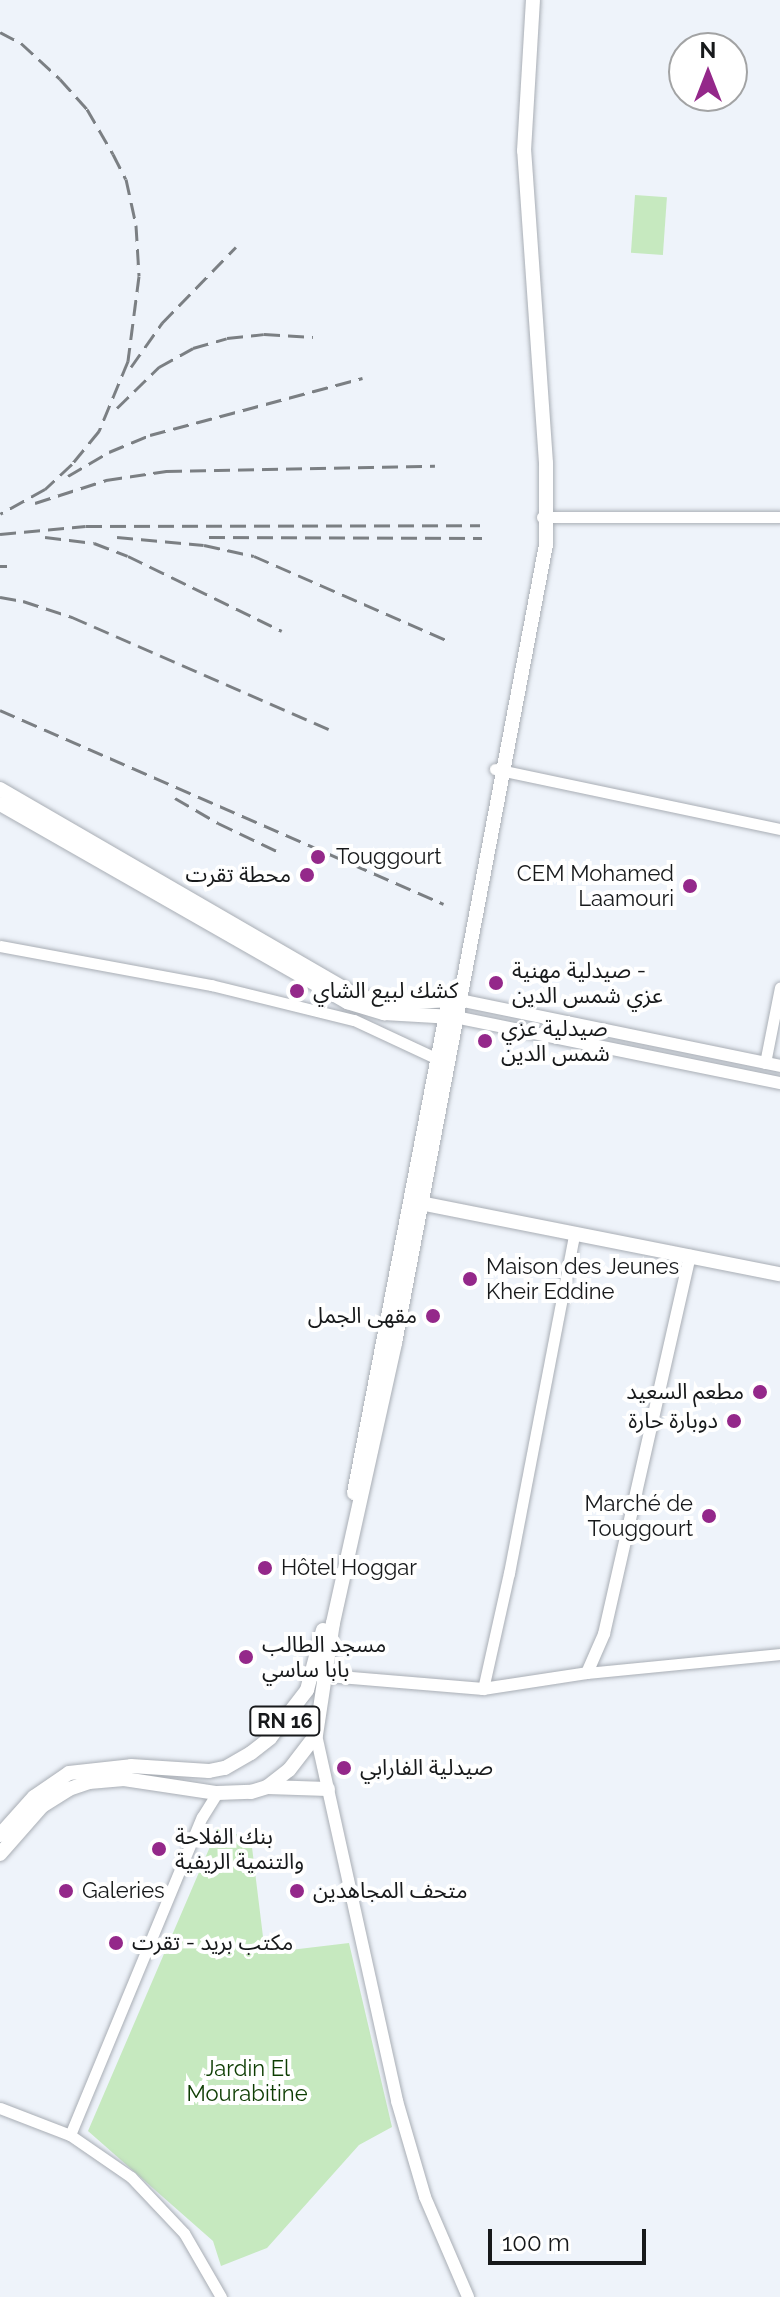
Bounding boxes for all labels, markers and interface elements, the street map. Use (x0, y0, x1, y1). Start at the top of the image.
north arrow (668, 32, 748, 112)
text: N (700, 37, 716, 63)
place label: Touggourt (336, 844, 442, 870)
marker: Touggourt (307, 846, 329, 868)
place label: CEM Mohamed Laamouri (517, 860, 674, 912)
place label: محطة تقرت (185, 862, 291, 888)
marker: محطة تقرت (298, 866, 316, 884)
marker: CEM Mohamed Laamouri (681, 877, 699, 895)
place label: صيدلية مهنية - عزي شمس الدين (512, 957, 663, 1008)
marker: صيدلية مهنية - عزي شمس الدين (487, 974, 505, 992)
place label: كشك لبيع الشاي (313, 978, 458, 1004)
marker: كشك لبيع الشاي (288, 982, 306, 1000)
place label: صيدلية عزي شمس الدين (501, 1015, 610, 1066)
marker: صيدلية عزي شمس الدين (476, 1032, 494, 1050)
place label: Maison des Jeunes Kheir Eddine (486, 1253, 680, 1304)
marker: Maison des Jeunes Kheir Eddine (461, 1270, 479, 1288)
place label: مقهى الجمل (308, 1303, 417, 1329)
marker: مقهى الجمل (424, 1307, 442, 1325)
place label: مطعم السعيد (626, 1379, 744, 1405)
marker: مطعم السعيد (751, 1383, 769, 1401)
place label: دوبارة حارة (628, 1408, 718, 1434)
marker: دوبارة حارة (725, 1412, 743, 1430)
place label: Marché de Touggourt (584, 1490, 693, 1542)
marker: Marché de Touggourt (700, 1507, 718, 1525)
place label: Hôtel Hoggar (281, 1555, 418, 1581)
marker: Hôtel Hoggar (256, 1559, 274, 1577)
place label: مسجد الطالب بابا ساسي (262, 1631, 386, 1682)
marker: مسجد الطالب بابا ساسي (237, 1648, 255, 1666)
road number: RN 16 (249, 1705, 321, 1737)
place label: صيدلية الفارابي (360, 1755, 493, 1781)
marker: صيدلية الفارابي (335, 1759, 353, 1777)
place label: بنك الفلاحة والتنمية الريفية (175, 1823, 304, 1874)
marker: بنك الفلاحة والتنمية الريفية (150, 1840, 168, 1858)
place label: Galeries (82, 1878, 165, 1904)
place label: متحف المجاهدين (313, 1878, 468, 1904)
marker: Galeries (57, 1882, 75, 1900)
marker: متحف المجاهدين (288, 1882, 306, 1900)
place label: مكتب بريد - تقرت (132, 1930, 293, 1956)
marker: مكتب بريد - تقرت (107, 1934, 125, 1952)
park label: Jardin El Mourabitine (186, 2055, 308, 2106)
scale bar (492, 2213, 650, 2263)
text: 100 m (502, 2228, 570, 2257)

